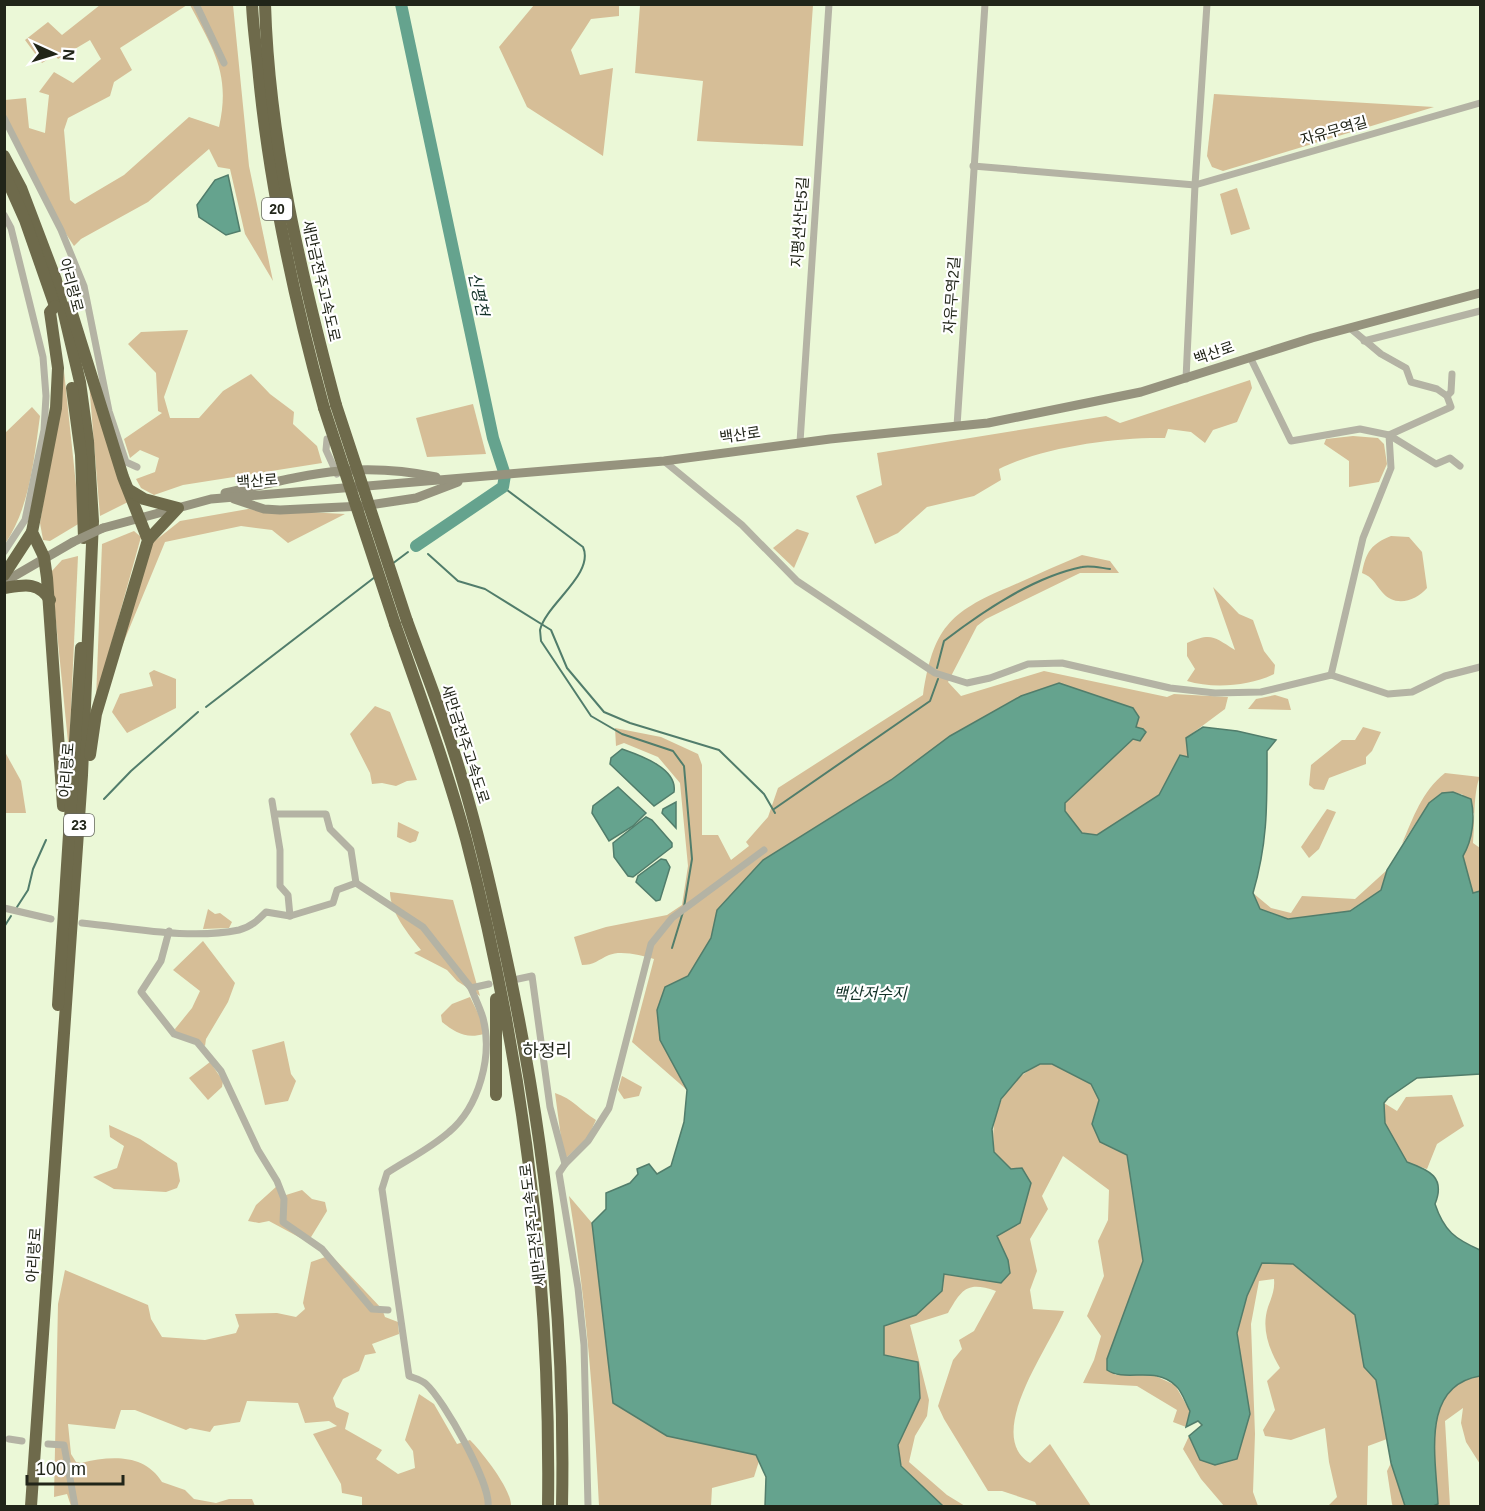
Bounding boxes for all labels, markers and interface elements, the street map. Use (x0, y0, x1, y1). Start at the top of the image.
north arrow (24, 24, 84, 84)
text: N (60, 49, 77, 61)
street label: 자유무역길 (1298, 113, 1369, 148)
street label: 지평선산단5길 (788, 176, 811, 268)
road number: 20 (262, 198, 292, 220)
street label: 새만금전주고속도로 (299, 218, 344, 343)
street label: 아리랑로 (56, 256, 87, 314)
street label: 자유무역2길 (940, 256, 963, 334)
water label: 신평천 (466, 271, 492, 320)
street label: 백산로 (1191, 338, 1236, 367)
street label: 백산로 (718, 423, 762, 446)
street label: 백산로 (236, 471, 278, 490)
street label: 새만금전주고속도로 (438, 682, 493, 806)
street label: 아리랑로 (56, 742, 77, 798)
road number: 23 (64, 814, 94, 836)
water label: 백산저수지 (833, 985, 908, 1002)
district label: 하정리 (522, 1041, 572, 1061)
street label: 새만금전주고속도로 (516, 1162, 549, 1288)
street label: 아리랑로 (23, 1227, 44, 1283)
scale bar (27, 1448, 123, 1486)
text: 100 m (36, 1459, 86, 1479)

